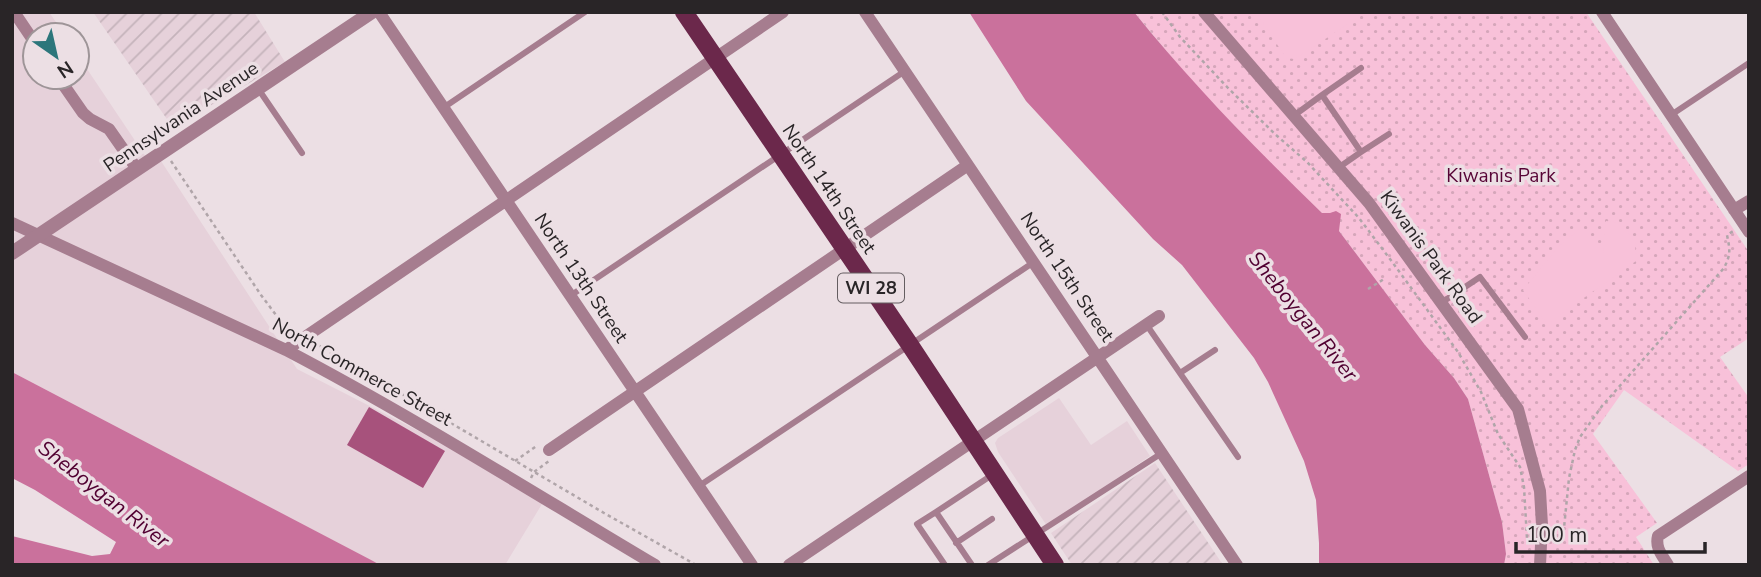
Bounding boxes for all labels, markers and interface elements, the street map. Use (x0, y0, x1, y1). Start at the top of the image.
north arrow (21, 21, 91, 91)
text: N (52, 55, 78, 84)
street label: Pennsylvania Avenue (98, 55, 264, 179)
street label: North 14th Street (776, 119, 882, 259)
park label: Kiwanis Park (1446, 163, 1556, 189)
street label: Kiwanis Park Road (1374, 185, 1488, 329)
street label: North 15th Street (1014, 207, 1120, 347)
street label: North 13th Street (528, 208, 634, 348)
water label: Sheboygan River (1242, 245, 1364, 387)
road number: WI 28 (838, 274, 904, 302)
street label: North Commerce Street (267, 312, 457, 432)
water label: Sheboygan River (33, 434, 176, 554)
scale bar (1516, 510, 1705, 554)
text: 100 m (1526, 521, 1587, 549)

